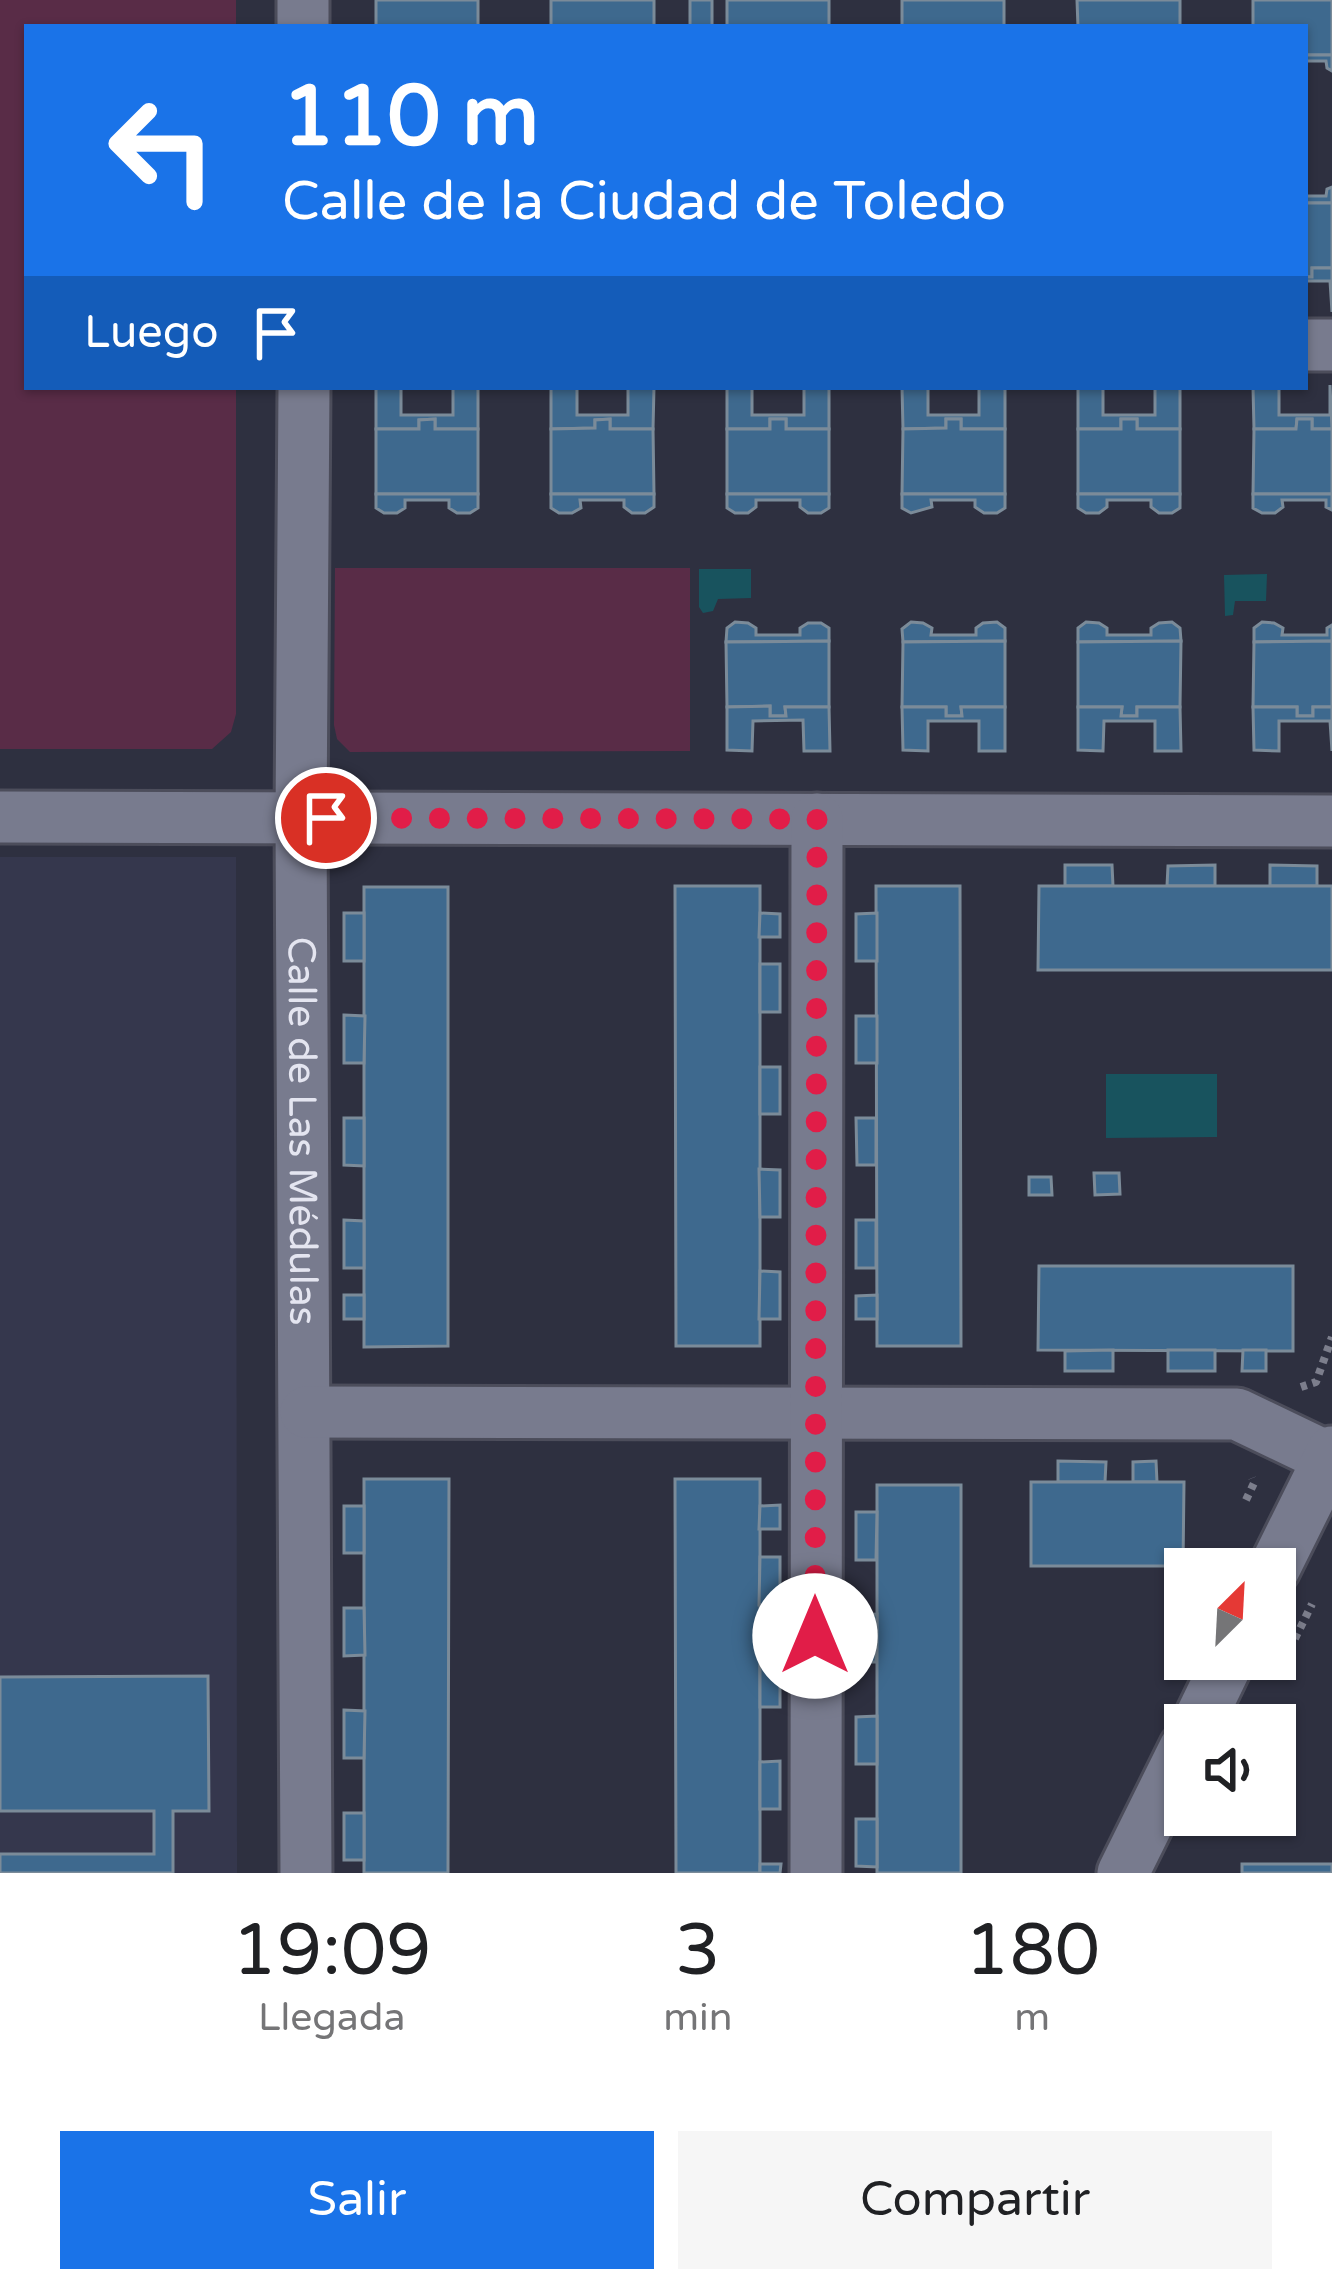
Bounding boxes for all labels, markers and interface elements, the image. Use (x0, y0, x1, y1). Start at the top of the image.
text: 110 m (282, 67, 539, 168)
icon: left (84, 72, 240, 228)
text: Calle de la Ciudad de Toledo (282, 169, 1006, 234)
icon: arrive (243, 300, 309, 366)
text: Luego (84, 306, 219, 360)
pin (275, 767, 377, 869)
icon: arrive (293, 785, 359, 851)
street label: Calle de Las Médulas (278, 937, 327, 1325)
north arrow (1164, 1548, 1296, 1680)
map controls (1164, 1548, 1296, 1836)
position arrow (752, 1573, 878, 1699)
button: sound (1164, 1704, 1296, 1836)
text: 19:09 (232, 1908, 431, 1995)
text: 3 (675, 1908, 721, 1995)
text: 180 (964, 1908, 1100, 1995)
text: Llegada (258, 1994, 405, 2041)
text: min (663, 1994, 733, 2041)
text: m (1014, 1994, 1050, 2041)
button: Salir (60, 2131, 654, 2269)
button: Compartir (678, 2131, 1272, 2269)

